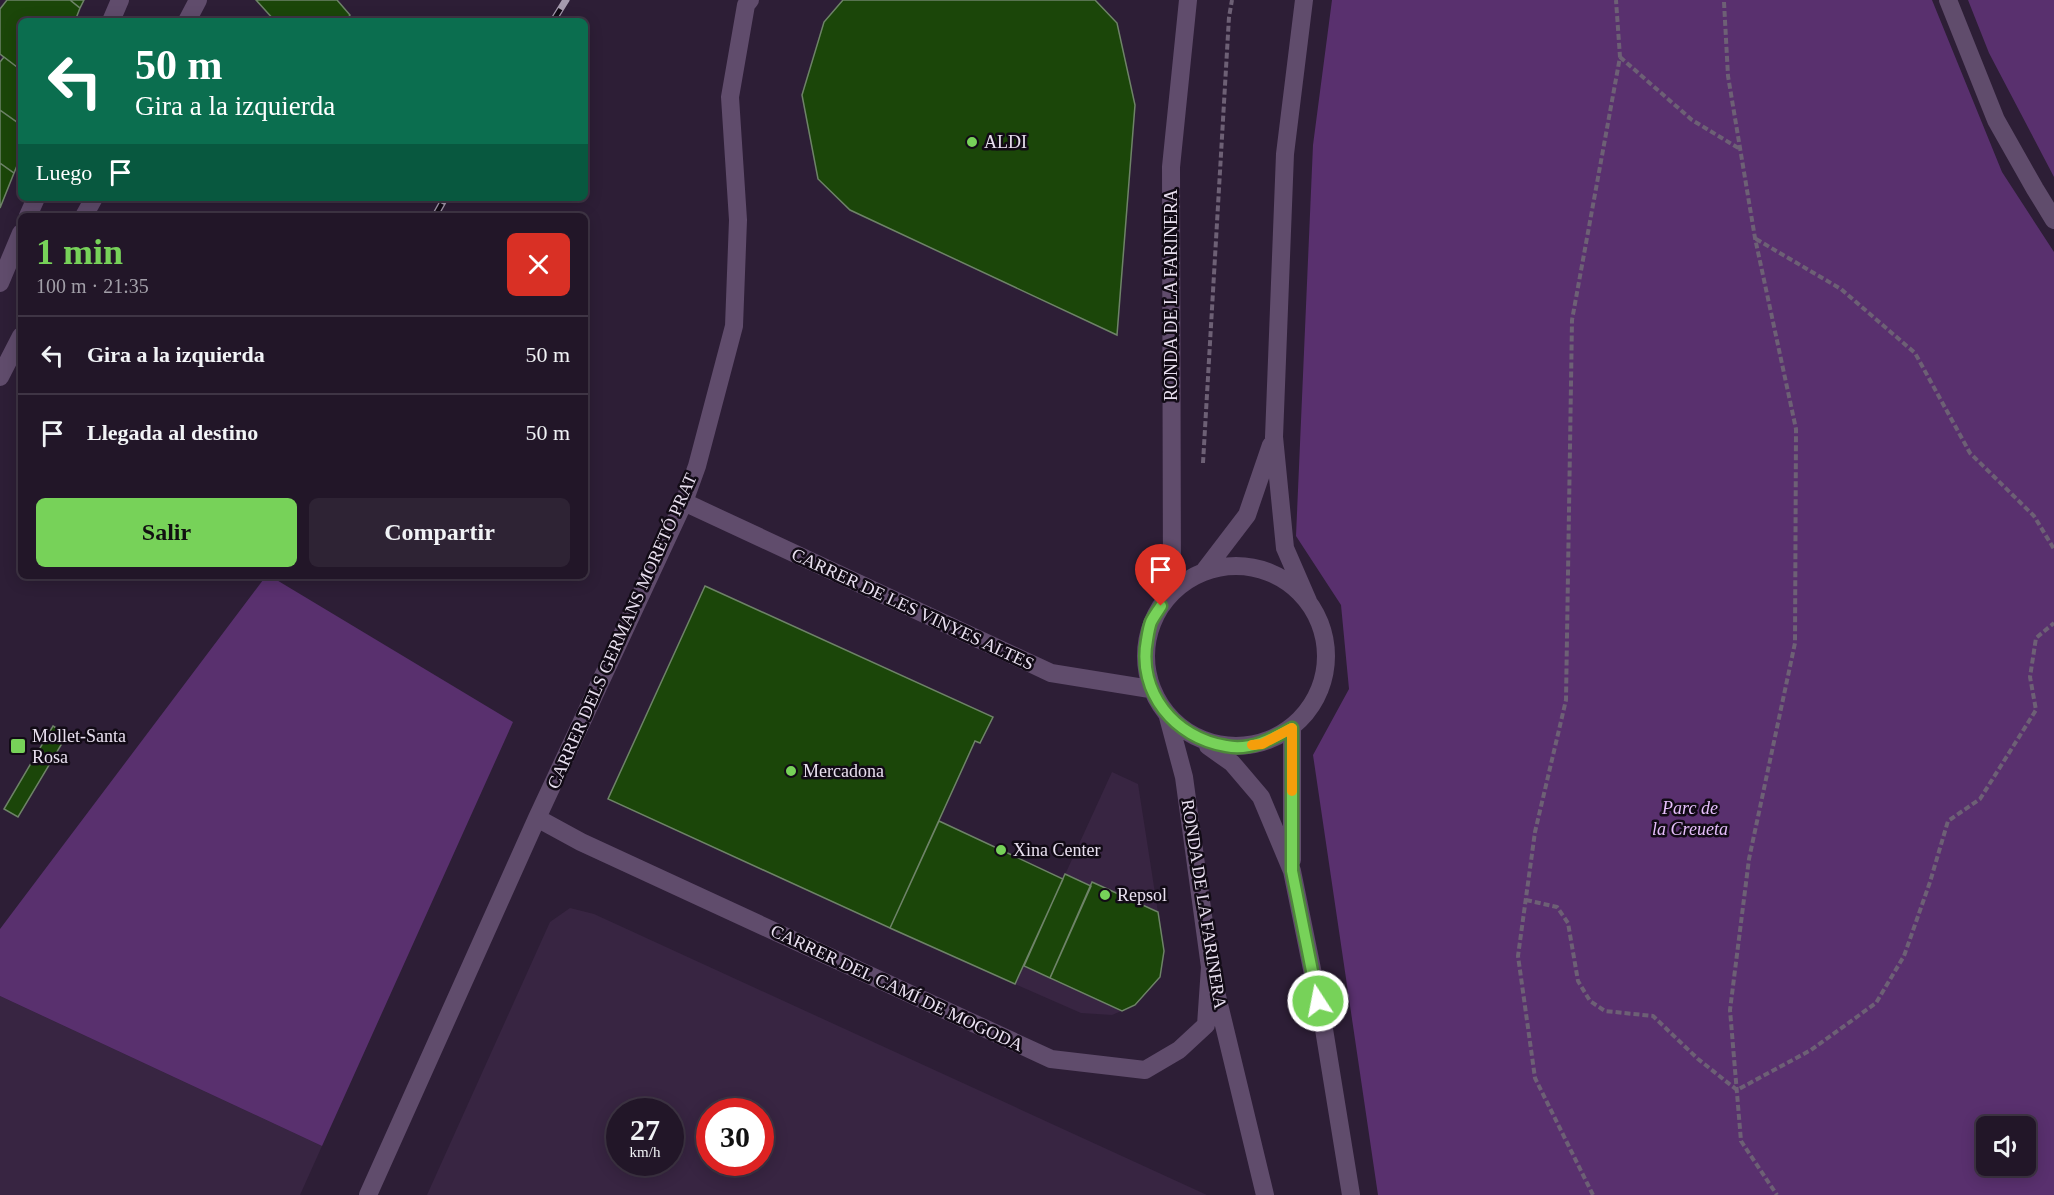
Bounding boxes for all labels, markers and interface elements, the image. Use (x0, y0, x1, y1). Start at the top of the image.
icon: left (36, 42, 114, 120)
text: 50 m (135, 42, 223, 88)
text: Gira a la izquierda (135, 91, 335, 121)
place label: ALDI (984, 132, 1027, 152)
marker: ALDI (965, 135, 979, 149)
icon: arrive (104, 156, 137, 189)
text: Luego (36, 160, 92, 185)
street label: RONDA DE LA FARINERA (1161, 189, 1181, 401)
text: 1 min (36, 232, 123, 272)
button: close (507, 233, 570, 296)
text: 100 m · 21:35 (36, 275, 149, 297)
icon: left (36, 339, 69, 372)
text: Gira a la izquierda (87, 342, 265, 367)
text: 50 m (525, 342, 570, 367)
icon: arrive (36, 417, 69, 450)
text: Llegada al destino (87, 420, 258, 445)
text: 50 m (525, 420, 570, 445)
street label: CARRER DELS GERMANS MORETÓ PRAT (542, 470, 701, 792)
button: Salir (36, 498, 297, 567)
button: Compartir (309, 498, 570, 567)
street label: CARRER DE LES VINYES ALTES (789, 544, 1037, 674)
pin (1135, 544, 1186, 606)
icon: arrive (1144, 553, 1177, 586)
place label: Mollet-Santa Rosa (32, 726, 126, 767)
marker: Mollet-Santa Rosa (9, 737, 27, 755)
place label: Mercadona (803, 761, 884, 781)
marker: Mercadona (784, 764, 798, 778)
street label: RONDA DE LA FARINERA (1178, 798, 1230, 1010)
park label: Parc de la Creueta (1652, 798, 1728, 839)
place label: Xina Center (1013, 840, 1100, 860)
marker: Xina Center (994, 843, 1008, 857)
place label: Repsol (1117, 885, 1167, 905)
marker: Repsol (1098, 888, 1112, 902)
street label: CARRER DEL CAMÍ DE MOGODA (768, 920, 1027, 1055)
position arrow (1286, 969, 1350, 1033)
speed limit sign: 30 (696, 1098, 774, 1176)
text: 27 (630, 1113, 660, 1146)
map controls (1976, 1116, 2036, 1176)
button: sound (1976, 1116, 2036, 1176)
text: km/h (630, 1144, 660, 1160)

